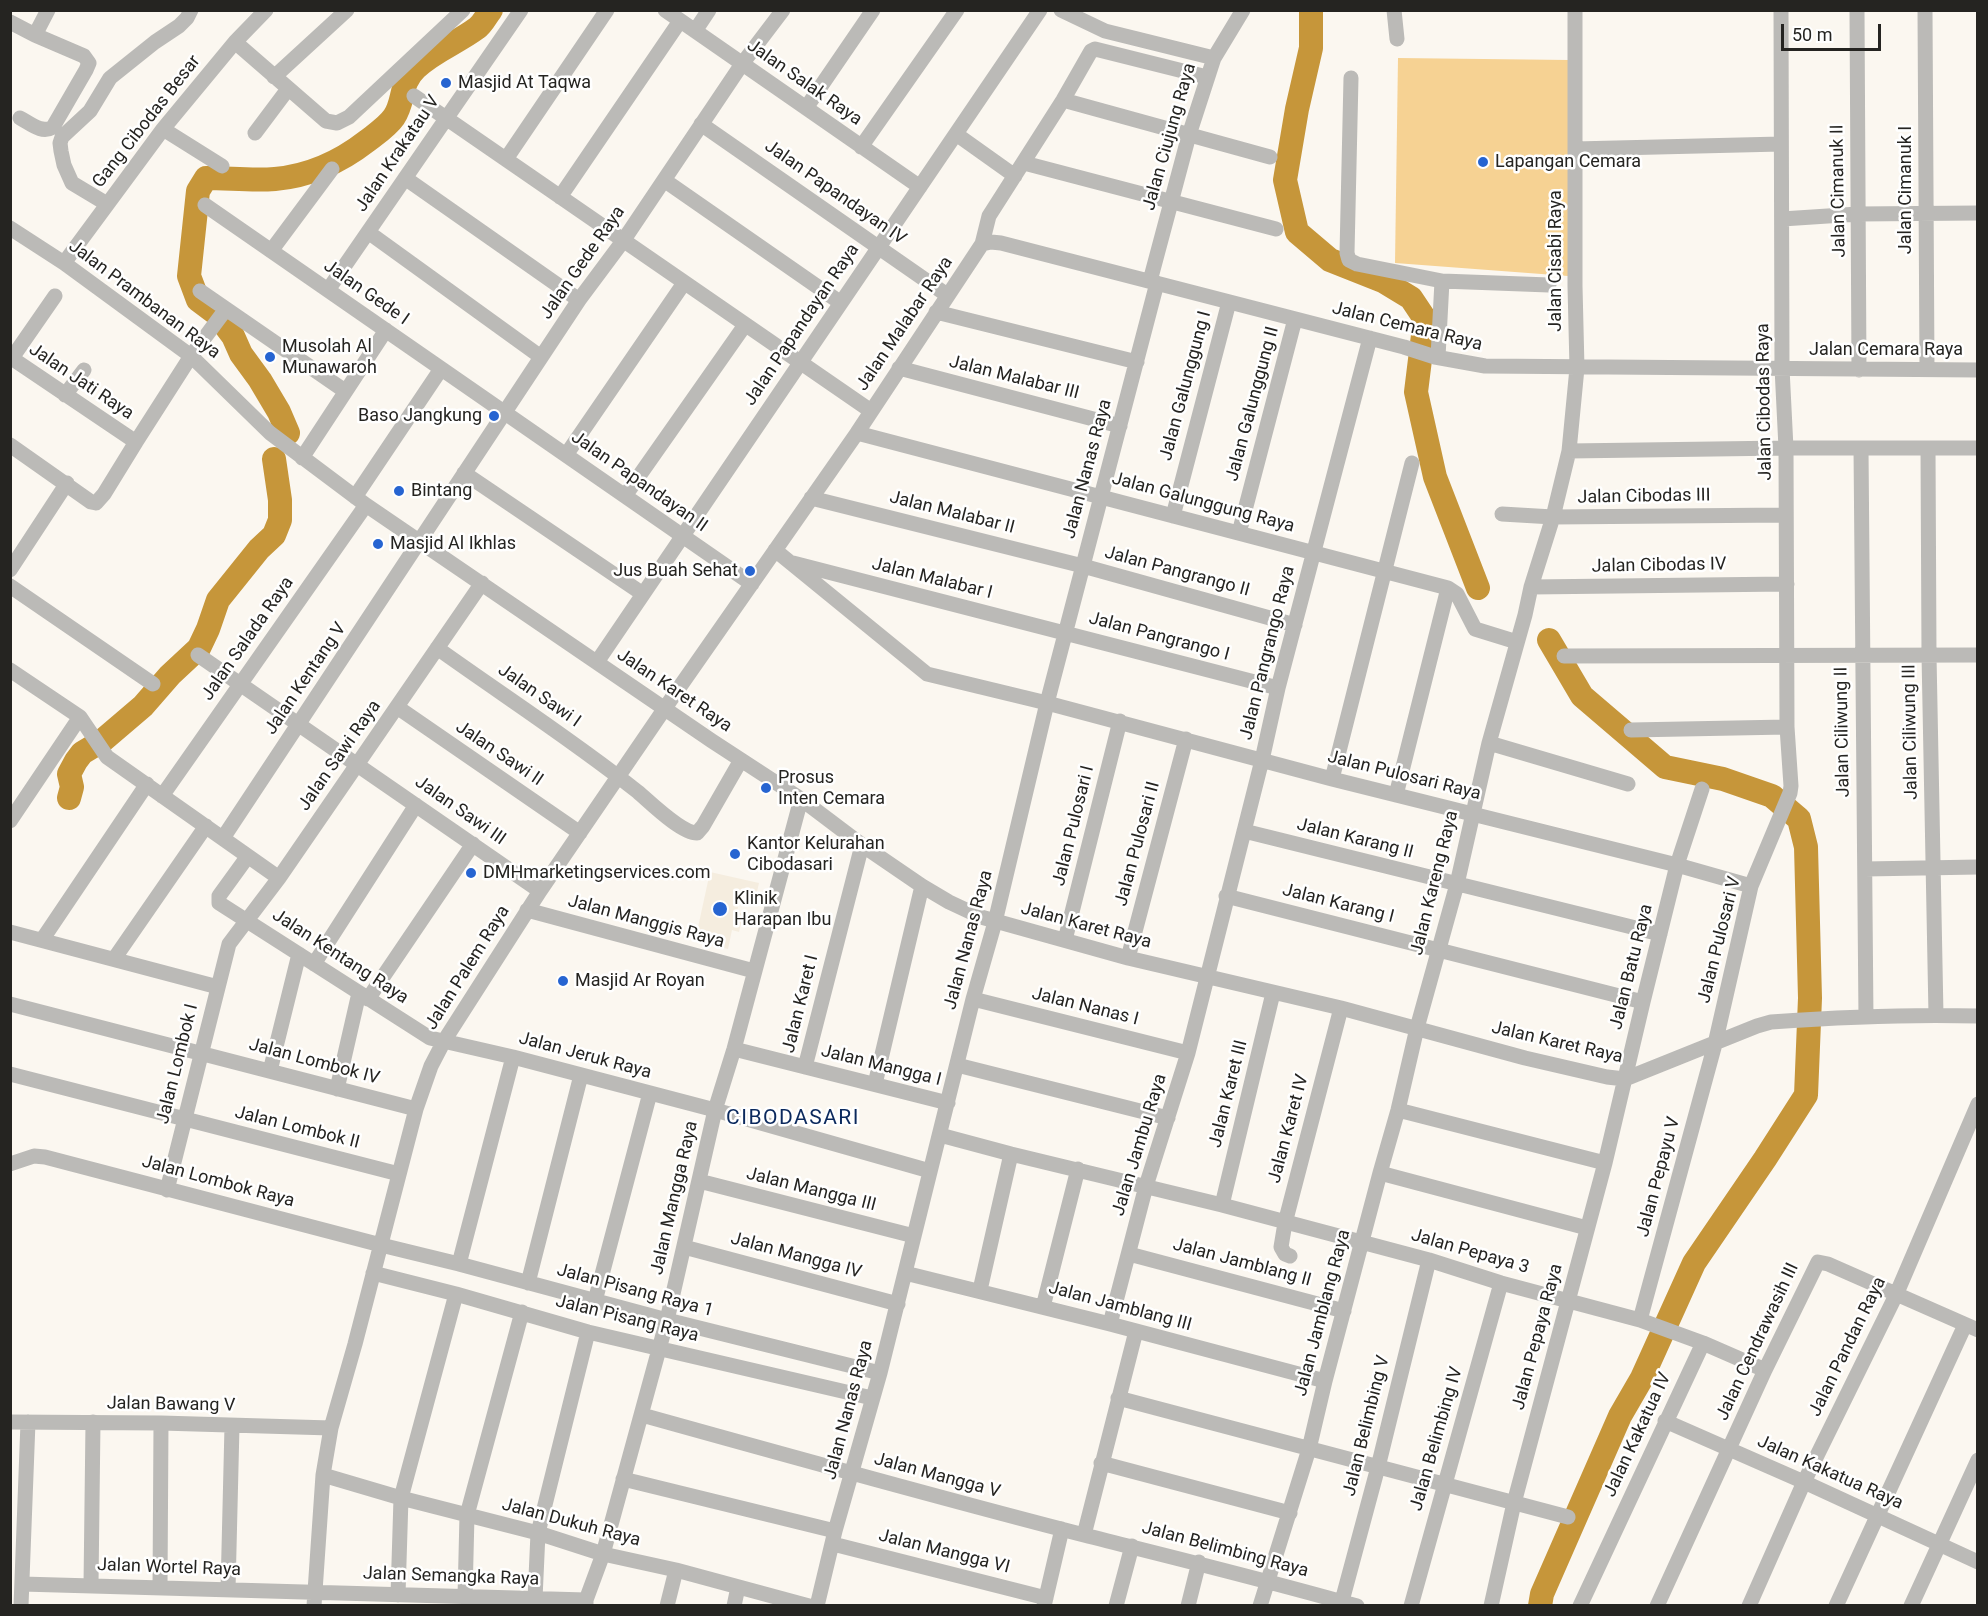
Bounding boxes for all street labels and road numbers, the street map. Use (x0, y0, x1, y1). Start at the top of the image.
street label: Jalan Salak Raya (742, 35, 866, 131)
street label: Gang Cibodas Besar (88, 51, 206, 193)
street label: Jalan Ciujung Raya (1139, 61, 1201, 213)
street label: Jalan Krakatau V (351, 92, 445, 216)
street label: Jalan Cimanuk II (1827, 124, 1851, 258)
street label: Jalan Cimanuk I (1895, 126, 1917, 254)
street label: Jalan Papandayan IV (760, 136, 910, 250)
street label: Jalan Cisabi Raya (1545, 190, 1567, 332)
street label: Jalan Gede Raya (536, 202, 630, 324)
street label: Jalan Prambanan Raya (64, 236, 224, 364)
street label: Jalan Papandayan Raya (740, 240, 864, 410)
street label: Jalan Malabar Raya (852, 253, 958, 395)
street label: Jalan Gede I (319, 256, 413, 330)
street label: Jalan Cemara Raya (1330, 298, 1484, 356)
street label: Jalan Galunggung I (1156, 309, 1216, 463)
street label: Jalan Cibodas Raya (1753, 323, 1777, 481)
street label: Jalan Galunggung II (1222, 324, 1284, 484)
street label: Jalan Jati Raya (25, 339, 137, 425)
street label: Jalan Cemara Raya (1809, 339, 1963, 361)
street label: Jalan Malabar III (947, 351, 1081, 405)
street label: Jalan Nanas Raya (1059, 397, 1117, 541)
street label: Jalan Papandayan II (567, 427, 711, 537)
street label: Jalan Galunggung Raya (1109, 468, 1297, 538)
street label: Jalan Cibodas III (1577, 485, 1711, 509)
street label: Jalan Malabar II (887, 487, 1017, 539)
street label: Jalan Pangrango II (1102, 542, 1252, 602)
street label: Jalan Malabar I (870, 554, 994, 604)
street label: Jalan Cibodas IV (1591, 554, 1727, 578)
street label: Jalan Pangrango Raya (1236, 564, 1300, 742)
street label: Jalan Salada Raya (197, 573, 299, 705)
street label: Jalan Pangrango I (1086, 608, 1232, 666)
street label: Jalan Kentang V (261, 619, 351, 739)
street label: Jalan Karet Raya (612, 645, 736, 737)
street label: Jalan Sawi I (493, 660, 585, 732)
street label: Jalan Ciliwung III (1899, 664, 1923, 800)
street label: Jalan Ciliwung II (1831, 666, 1855, 798)
street label: Jalan Sawi Raya (294, 697, 386, 815)
street label: Jalan Sawi II (451, 717, 547, 791)
street label: Jalan Pulosari Raya (1325, 747, 1483, 805)
street label: Jalan Pulosari I (1049, 764, 1099, 888)
street label: Jalan Sawi III (410, 772, 510, 850)
street label: Jalan Pulosari II (1111, 779, 1165, 909)
street label: Jalan Kareng Raya (1407, 808, 1463, 958)
street label: Jalan Karang II (1295, 814, 1415, 864)
street label: Jalan Nanas Raya (940, 868, 998, 1012)
street label: Jalan Pulosari V (1694, 874, 1746, 1006)
street label: Jalan Karang I (1280, 880, 1396, 928)
street label: Jalan Manggis Raya (565, 891, 727, 953)
street label: Jalan Karet Raya (1018, 898, 1154, 954)
street label: Jalan Palem Raya (421, 902, 515, 1034)
street label: Jalan Batu Raya (1606, 902, 1658, 1032)
street label: Jalan Kentang Raya (268, 905, 412, 1009)
street label: Jalan Karet I (778, 953, 824, 1055)
street label: Jalan Nanas I (1029, 983, 1141, 1031)
street label: Jalan Lombok I (153, 1002, 203, 1126)
street label: Jalan Karet Raya (1489, 1017, 1625, 1069)
street label: Jalan Jeruk Raya (516, 1028, 654, 1084)
street label: Jalan Lombok IV (246, 1034, 382, 1090)
street label: Jalan Karet III (1205, 1038, 1253, 1150)
street label: Jalan Mangga I (819, 1041, 943, 1091)
street label: Jalan Jambu Raya (1108, 1071, 1172, 1219)
street label: Jalan Karet IV (1264, 1072, 1314, 1186)
street label: Jalan Lombok II (232, 1102, 362, 1154)
street label: Jalan Pepayu V (1633, 1115, 1685, 1239)
street label: Jalan Mangga Raya (647, 1119, 703, 1277)
street label: Jalan Lombok Raya (139, 1151, 297, 1213)
street label: Jalan Mangga III (744, 1163, 878, 1217)
street label: Jalan Pepaya 3 (1409, 1225, 1531, 1279)
street label: Jalan Jamblang Raya (1290, 1227, 1356, 1399)
street label: Jalan Mangga IV (728, 1228, 864, 1284)
street label: Jalan Jamblang II (1170, 1234, 1314, 1292)
street label: Jalan Pisang Raya 1 (554, 1260, 716, 1322)
street label: Jalan Cendrawasih III (1712, 1260, 1804, 1424)
street label: Jalan Pepaya Raya (1508, 1262, 1568, 1412)
street label: Jalan Pandan Raya (1805, 1274, 1891, 1420)
street label: Jalan Jamblang III (1046, 1278, 1194, 1336)
street label: Jalan Pisang Raya (553, 1291, 701, 1347)
street label: Jalan Nanas Raya (820, 1338, 878, 1482)
street label: Jalan Belimbing V (1339, 1354, 1395, 1498)
street label: Jalan Belimbing IV (1406, 1364, 1468, 1514)
street label: Jalan Kakatua IV (1600, 1369, 1676, 1501)
street label: Jalan Bawang V (107, 1393, 235, 1417)
street label: Jalan Kakatua Raya (1754, 1431, 1906, 1515)
street label: Jalan Mangga V (872, 1449, 1002, 1503)
street label: Jalan Dukuh Raya (499, 1494, 643, 1552)
street label: Jalan Belimbing Raya (1139, 1517, 1311, 1583)
street label: Jalan Mangga VI (876, 1525, 1012, 1579)
street label: Jalan Wortel Raya (97, 1555, 241, 1581)
street label: Jalan Semangka Raya (362, 1563, 540, 1591)

